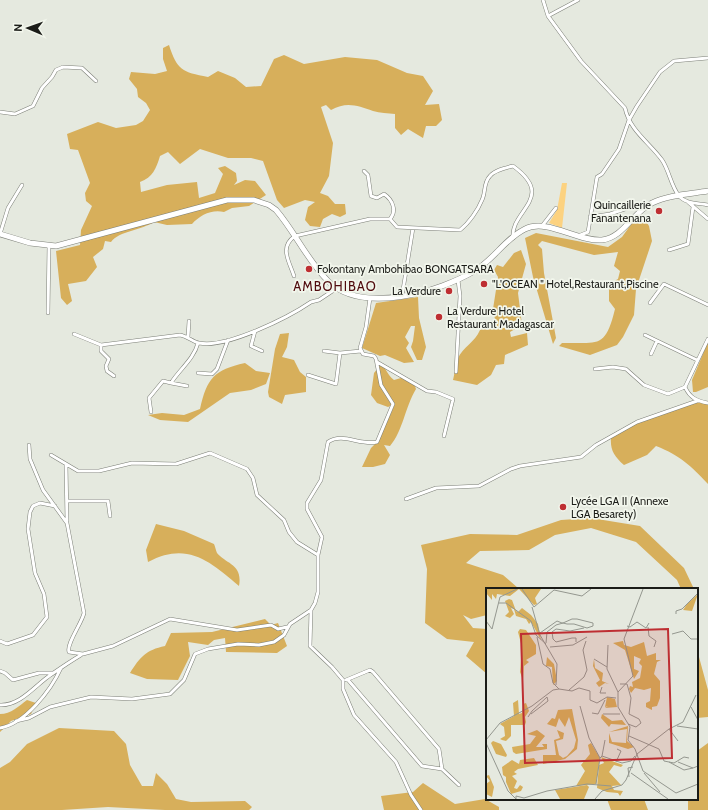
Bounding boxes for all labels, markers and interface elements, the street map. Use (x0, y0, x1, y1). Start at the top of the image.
north arrow (8, 8, 48, 48)
text: N (11, 24, 25, 32)
place label: Quincaillerie Fanantenana (591, 198, 652, 225)
marker: Quincaillerie Fanantenana (654, 206, 664, 216)
place label: Fokontany Ambohibao BONGATSARA (317, 262, 494, 276)
marker: Fokontany Ambohibao BONGATSARA (304, 264, 314, 274)
place label: "L'OCEAN " Hotel,Restaurant,Piscine (492, 277, 659, 291)
district label: AMBOHIBAO (293, 278, 377, 294)
marker: "L'OCEAN " Hotel,Restaurant,Piscine (479, 279, 489, 289)
place label: La Verdure (392, 284, 441, 298)
marker: La Verdure (444, 286, 454, 296)
place label: La Verdure Hotel Restaurant Madagascar (447, 304, 554, 331)
marker: La Verdure Hotel Restaurant Madagascar (434, 312, 444, 322)
place label: Lycée LGA II (Annexe LGA Besarety) (571, 494, 669, 521)
marker: Lycée LGA II (Annexe LGA Besarety) (558, 502, 568, 512)
inset map (486, 588, 698, 800)

